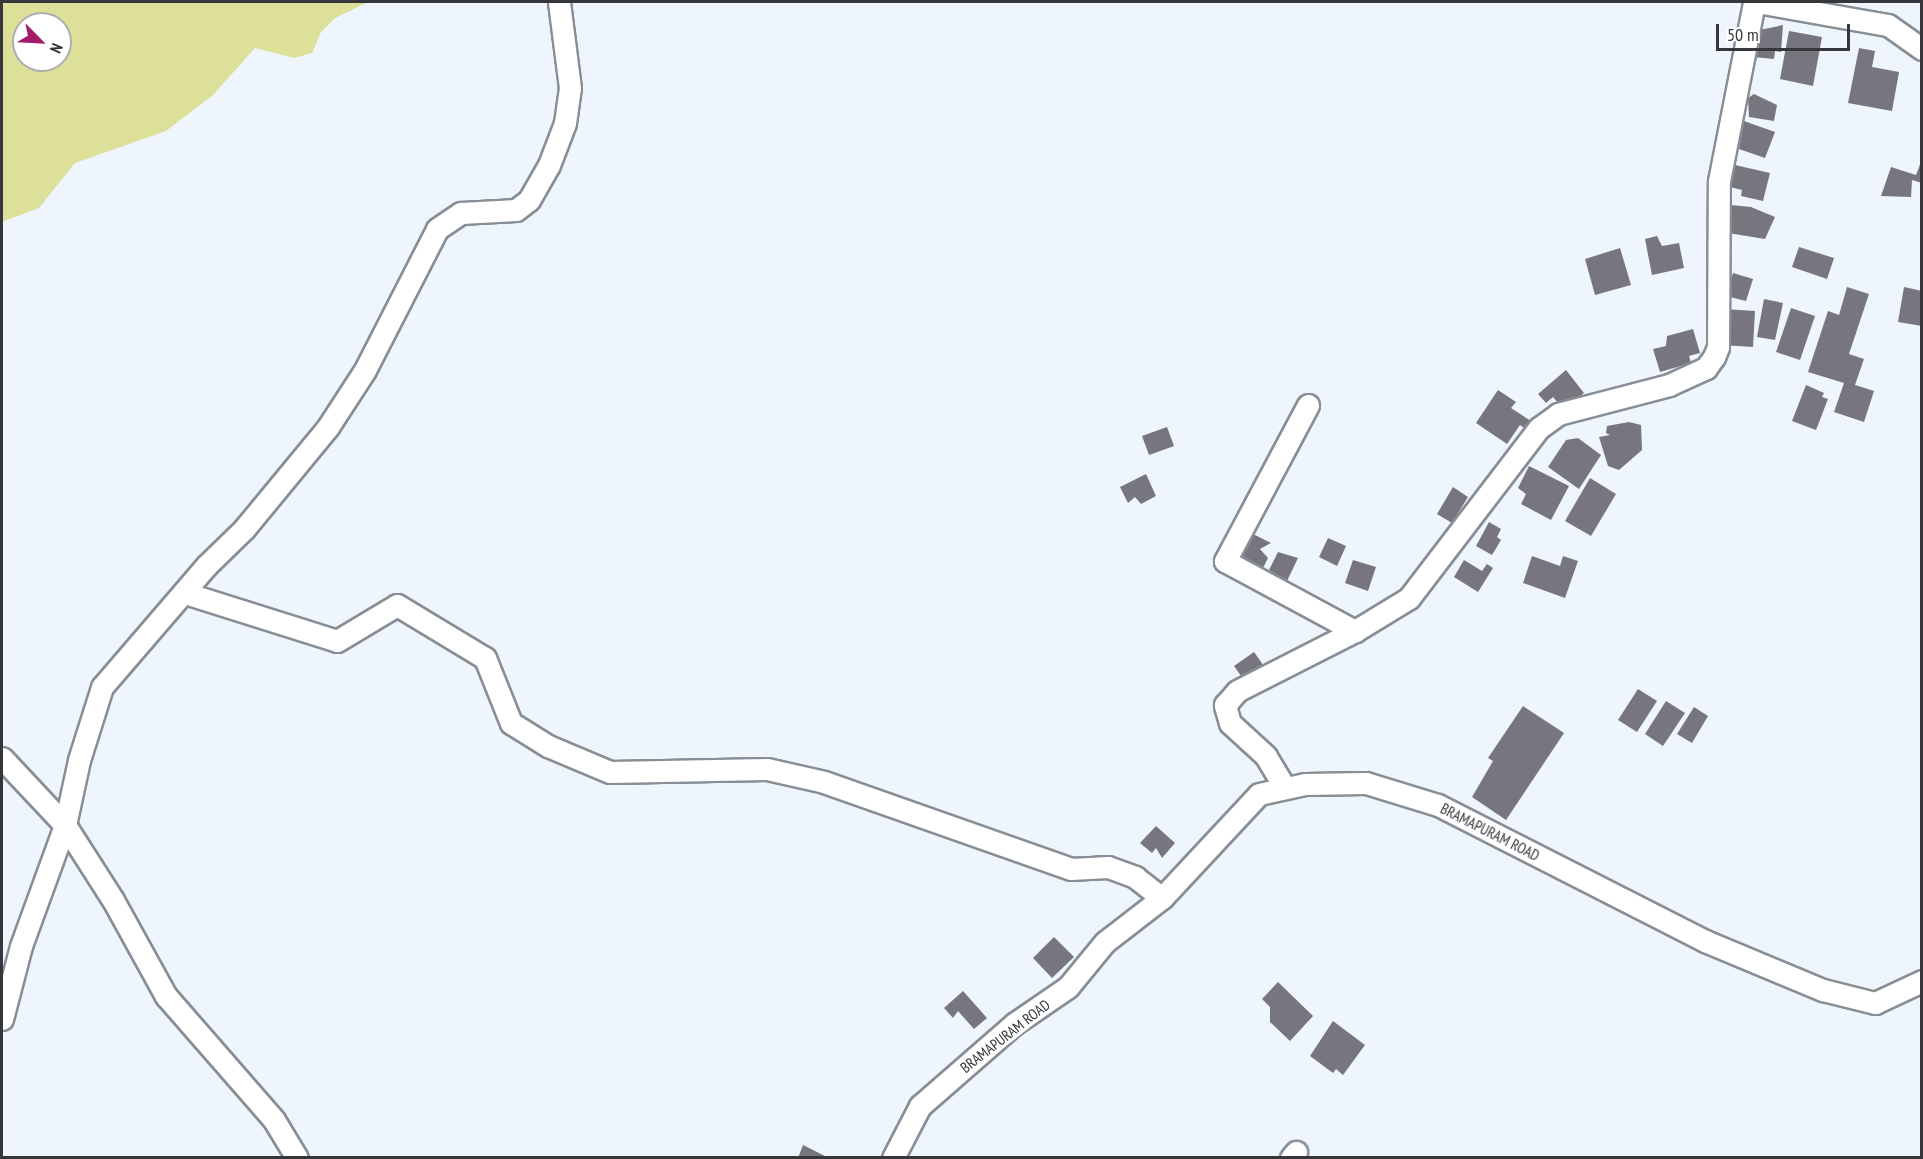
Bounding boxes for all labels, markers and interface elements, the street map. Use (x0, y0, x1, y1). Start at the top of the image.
north arrow (12, 12, 72, 72)
scale bar (1719, 12, 1852, 50)
text: 50 m (1727, 23, 1759, 46)
text: N (46, 40, 68, 57)
street label: BRAMAPURAM ROAD (1438, 799, 1542, 865)
street label: BRAMAPURAM ROAD (957, 995, 1053, 1077)

